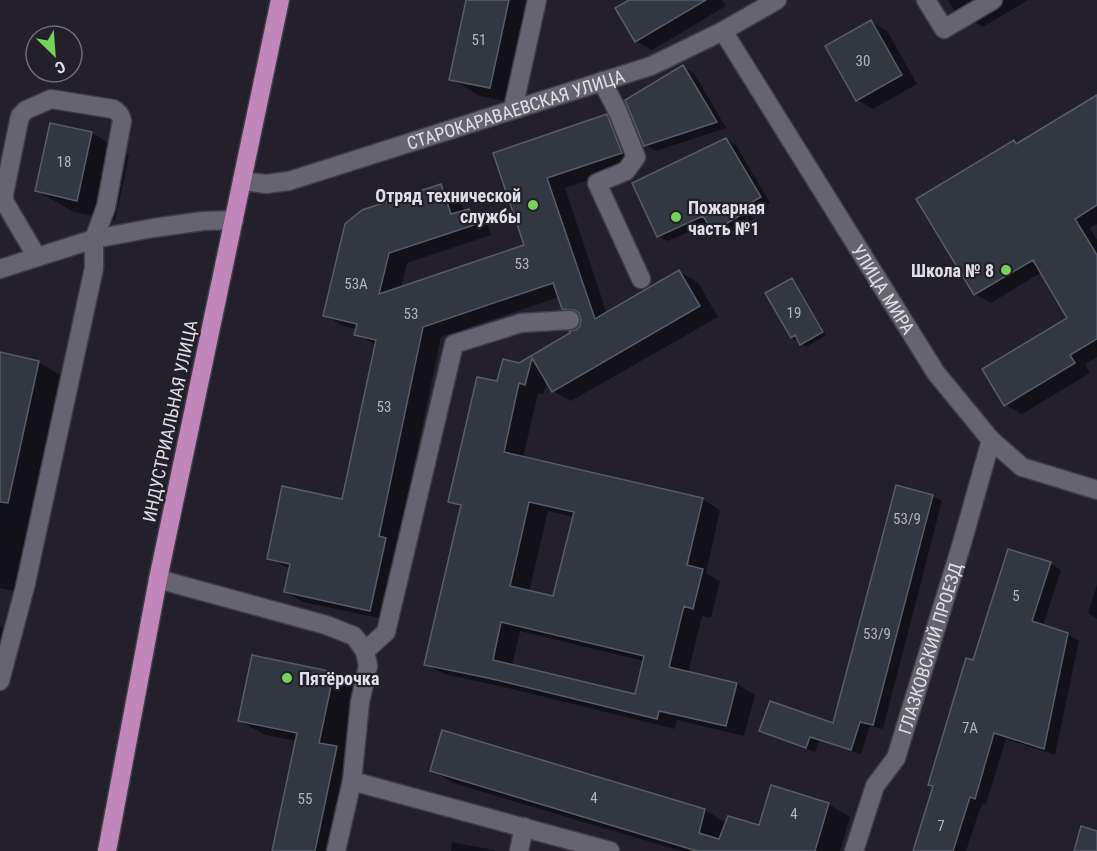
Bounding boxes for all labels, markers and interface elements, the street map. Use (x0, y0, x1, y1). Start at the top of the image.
north arrow (24, 24, 84, 84)
house number: 51 (472, 31, 486, 49)
house number: 30 (856, 52, 870, 70)
text: С (52, 57, 68, 78)
street label: СТАРОКАРАВАЕВСКАЯ УЛИЦА (404, 64, 627, 153)
house number: 18 (57, 153, 71, 171)
place label: Отряд технической службы (375, 185, 521, 227)
place label: Пожарная часть №1 (688, 197, 765, 239)
marker: Отряд технической службы (526, 198, 540, 212)
marker: Пожарная часть №1 (669, 210, 683, 224)
street label: УЛИЦА МИРА (848, 240, 920, 338)
house number: 53 (515, 255, 529, 273)
place label: Школа № 8 (911, 260, 994, 281)
marker: Школа № 8 (999, 263, 1013, 277)
house number: 53А (344, 275, 368, 293)
house number: 19 (787, 304, 801, 322)
house number: 53 (404, 305, 418, 323)
street label: ИНДУСТРИАЛЬНАЯ УЛИЦА (138, 318, 202, 524)
house number: 53 (377, 398, 391, 416)
house number: 53/9 (893, 510, 921, 528)
street label: ГЛАЗКОВСКИЙ ПРОЕЗД (893, 560, 966, 737)
house number: 5 (1012, 587, 1020, 605)
house number: 53/9 (863, 625, 891, 643)
place label: Пятёрочка (299, 668, 379, 689)
marker: Пятёрочка (280, 671, 294, 685)
house number: 7А (962, 719, 978, 737)
house number: 4 (590, 789, 598, 807)
house number: 55 (298, 790, 312, 808)
house number: 4 (790, 805, 798, 823)
house number: 7 (937, 817, 945, 835)

